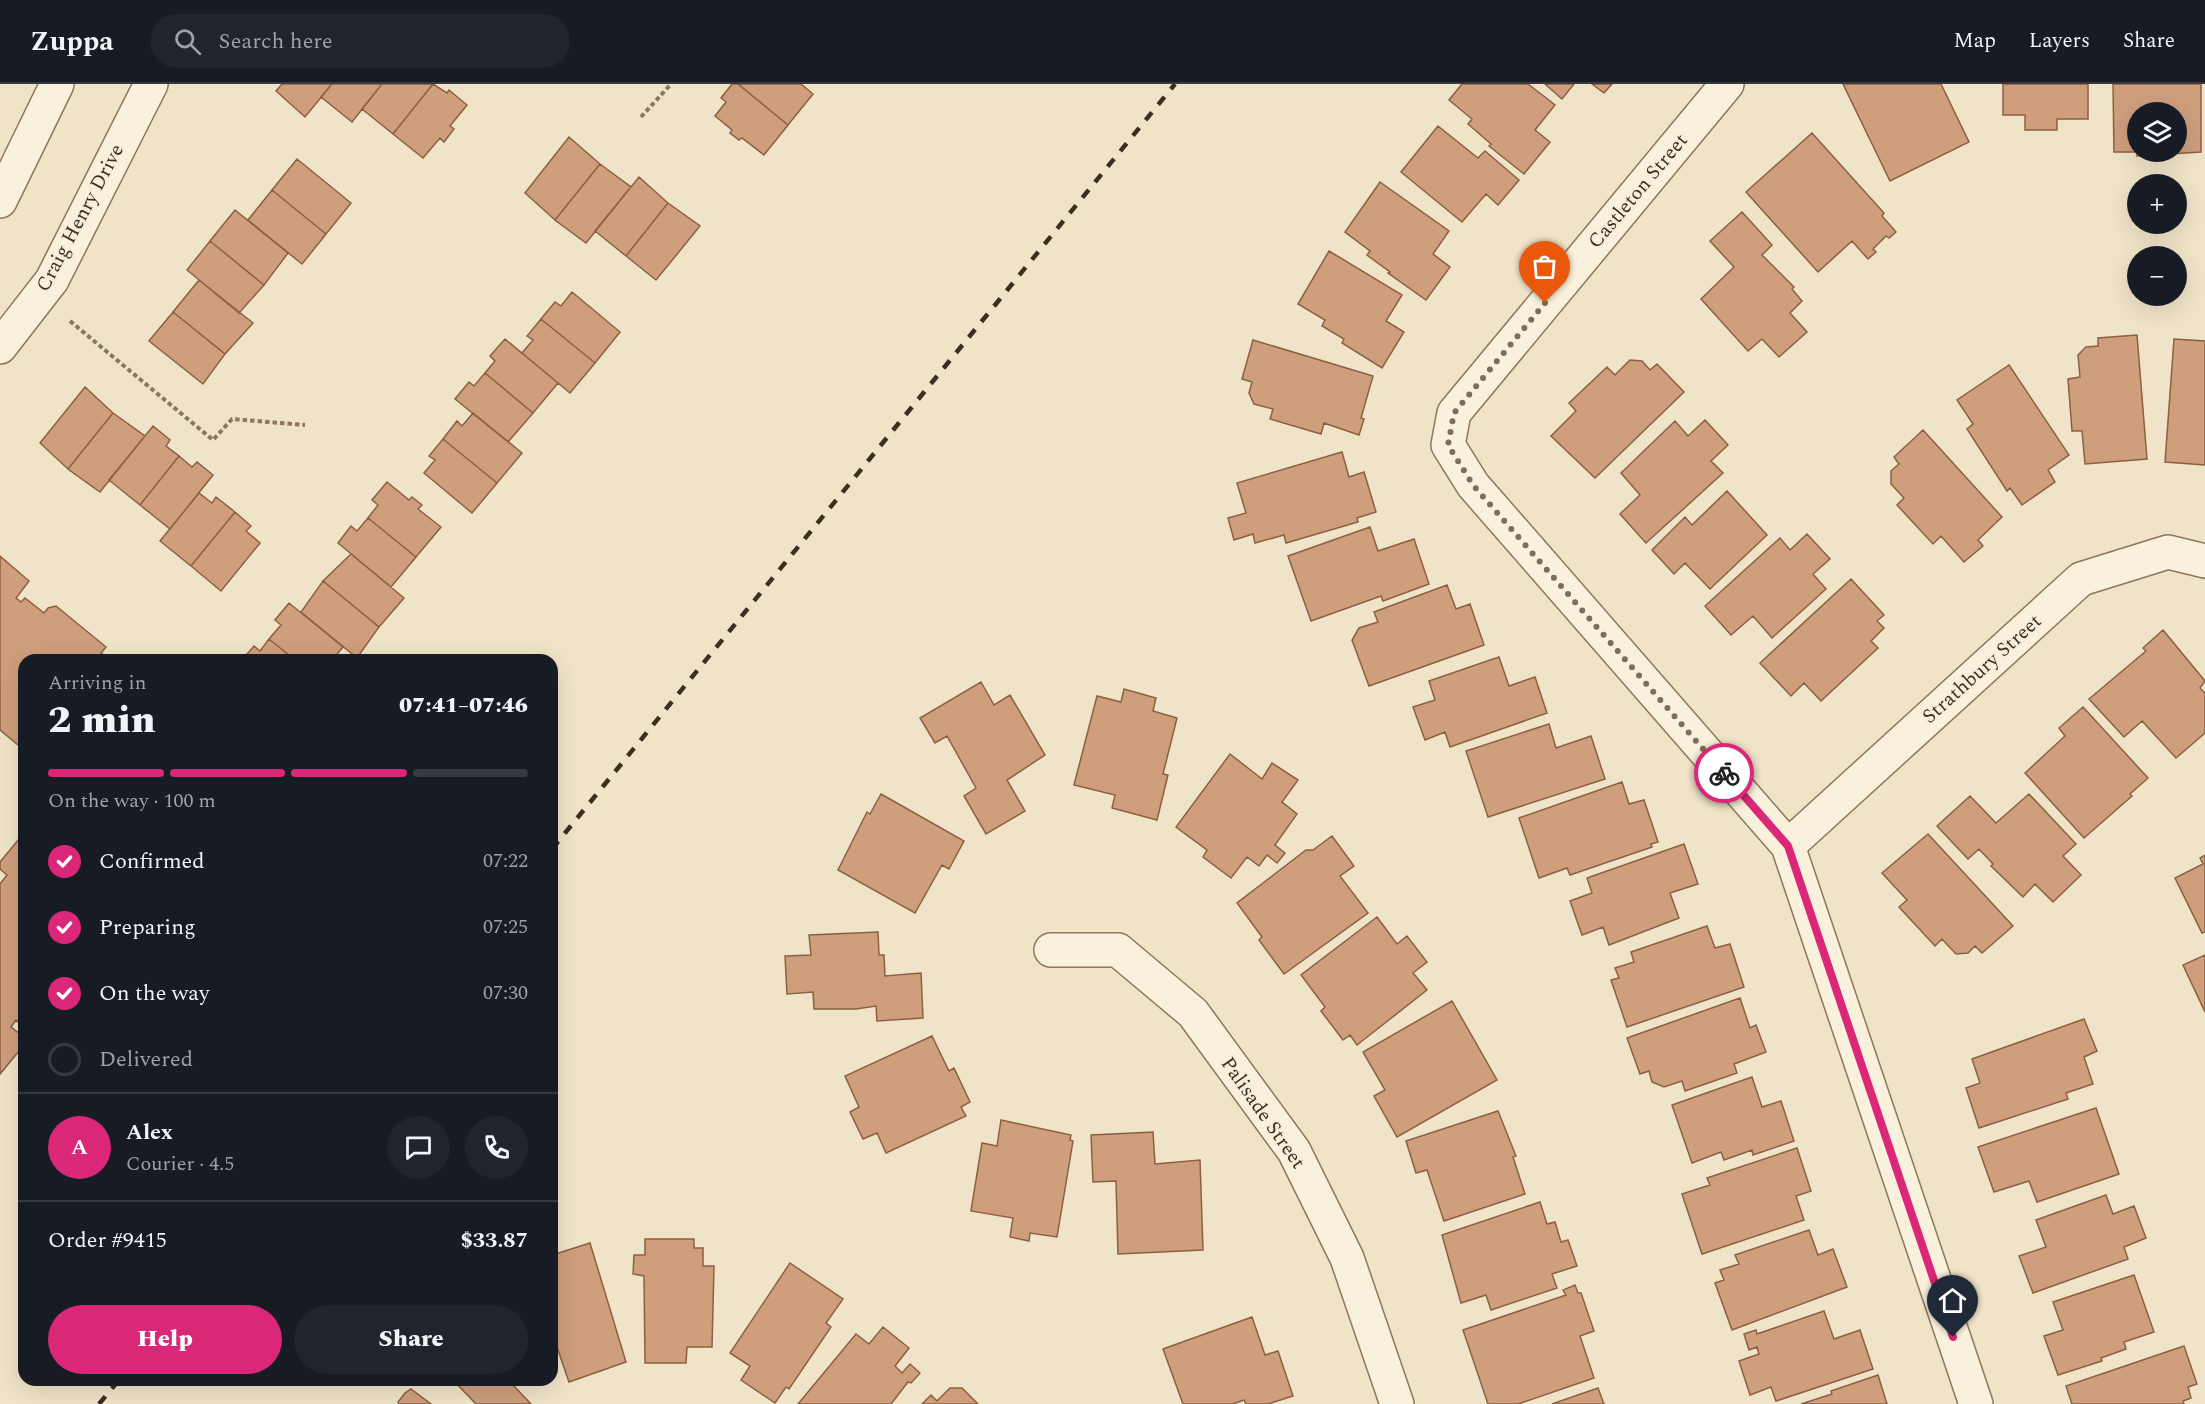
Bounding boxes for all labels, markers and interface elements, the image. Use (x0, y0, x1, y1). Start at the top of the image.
search box (150, 14, 570, 68)
text: Zuppa (30, 20, 114, 63)
icon: search (171, 25, 204, 58)
text: Search here (219, 25, 333, 58)
text: Map (1954, 25, 1996, 57)
text: Layers (2029, 25, 2090, 57)
text: Share (2123, 25, 2175, 57)
map controls (2127, 102, 2187, 306)
button: layers (2127, 102, 2187, 162)
street label: Castleton Street (1581, 127, 1695, 255)
street label: Craig Henry Drive (28, 139, 132, 297)
button: + (2127, 174, 2187, 234)
pin (1519, 241, 1570, 303)
button: − (2127, 246, 2187, 306)
icon: bag (1528, 250, 1561, 283)
street label: Strathbury Street (1915, 607, 2049, 731)
text: Arriving in (48, 668, 146, 698)
text: 07:41–07:46 (399, 689, 528, 722)
text: 2 min (48, 691, 156, 750)
courier (1694, 743, 1754, 803)
icon: bike (1708, 757, 1741, 790)
text: On the way · 100 m (48, 786, 216, 816)
icon: check (48, 845, 81, 878)
text: Confirmed (99, 845, 205, 878)
text: 07:22 (483, 846, 528, 876)
icon: check (48, 911, 81, 944)
text: Preparing (99, 911, 196, 944)
text: 07:25 (483, 912, 528, 942)
icon: check (48, 977, 81, 1010)
text: On the way (99, 977, 210, 1010)
text: 07:30 (483, 978, 528, 1008)
text: Delivered (99, 1043, 193, 1076)
street label: Palisade Street (1213, 1051, 1313, 1175)
text: Alex (126, 1116, 173, 1149)
button: chat (387, 1116, 450, 1179)
button: phone (465, 1116, 528, 1179)
text: A (71, 1131, 88, 1164)
text: Courier · 4.5 (126, 1149, 234, 1179)
text: Order #9415 (48, 1224, 167, 1257)
text: $33.87 (460, 1224, 528, 1257)
pin (1927, 1275, 1978, 1337)
icon: home (1936, 1284, 1969, 1317)
button: Help (48, 1305, 282, 1374)
button: Share (294, 1305, 528, 1374)

